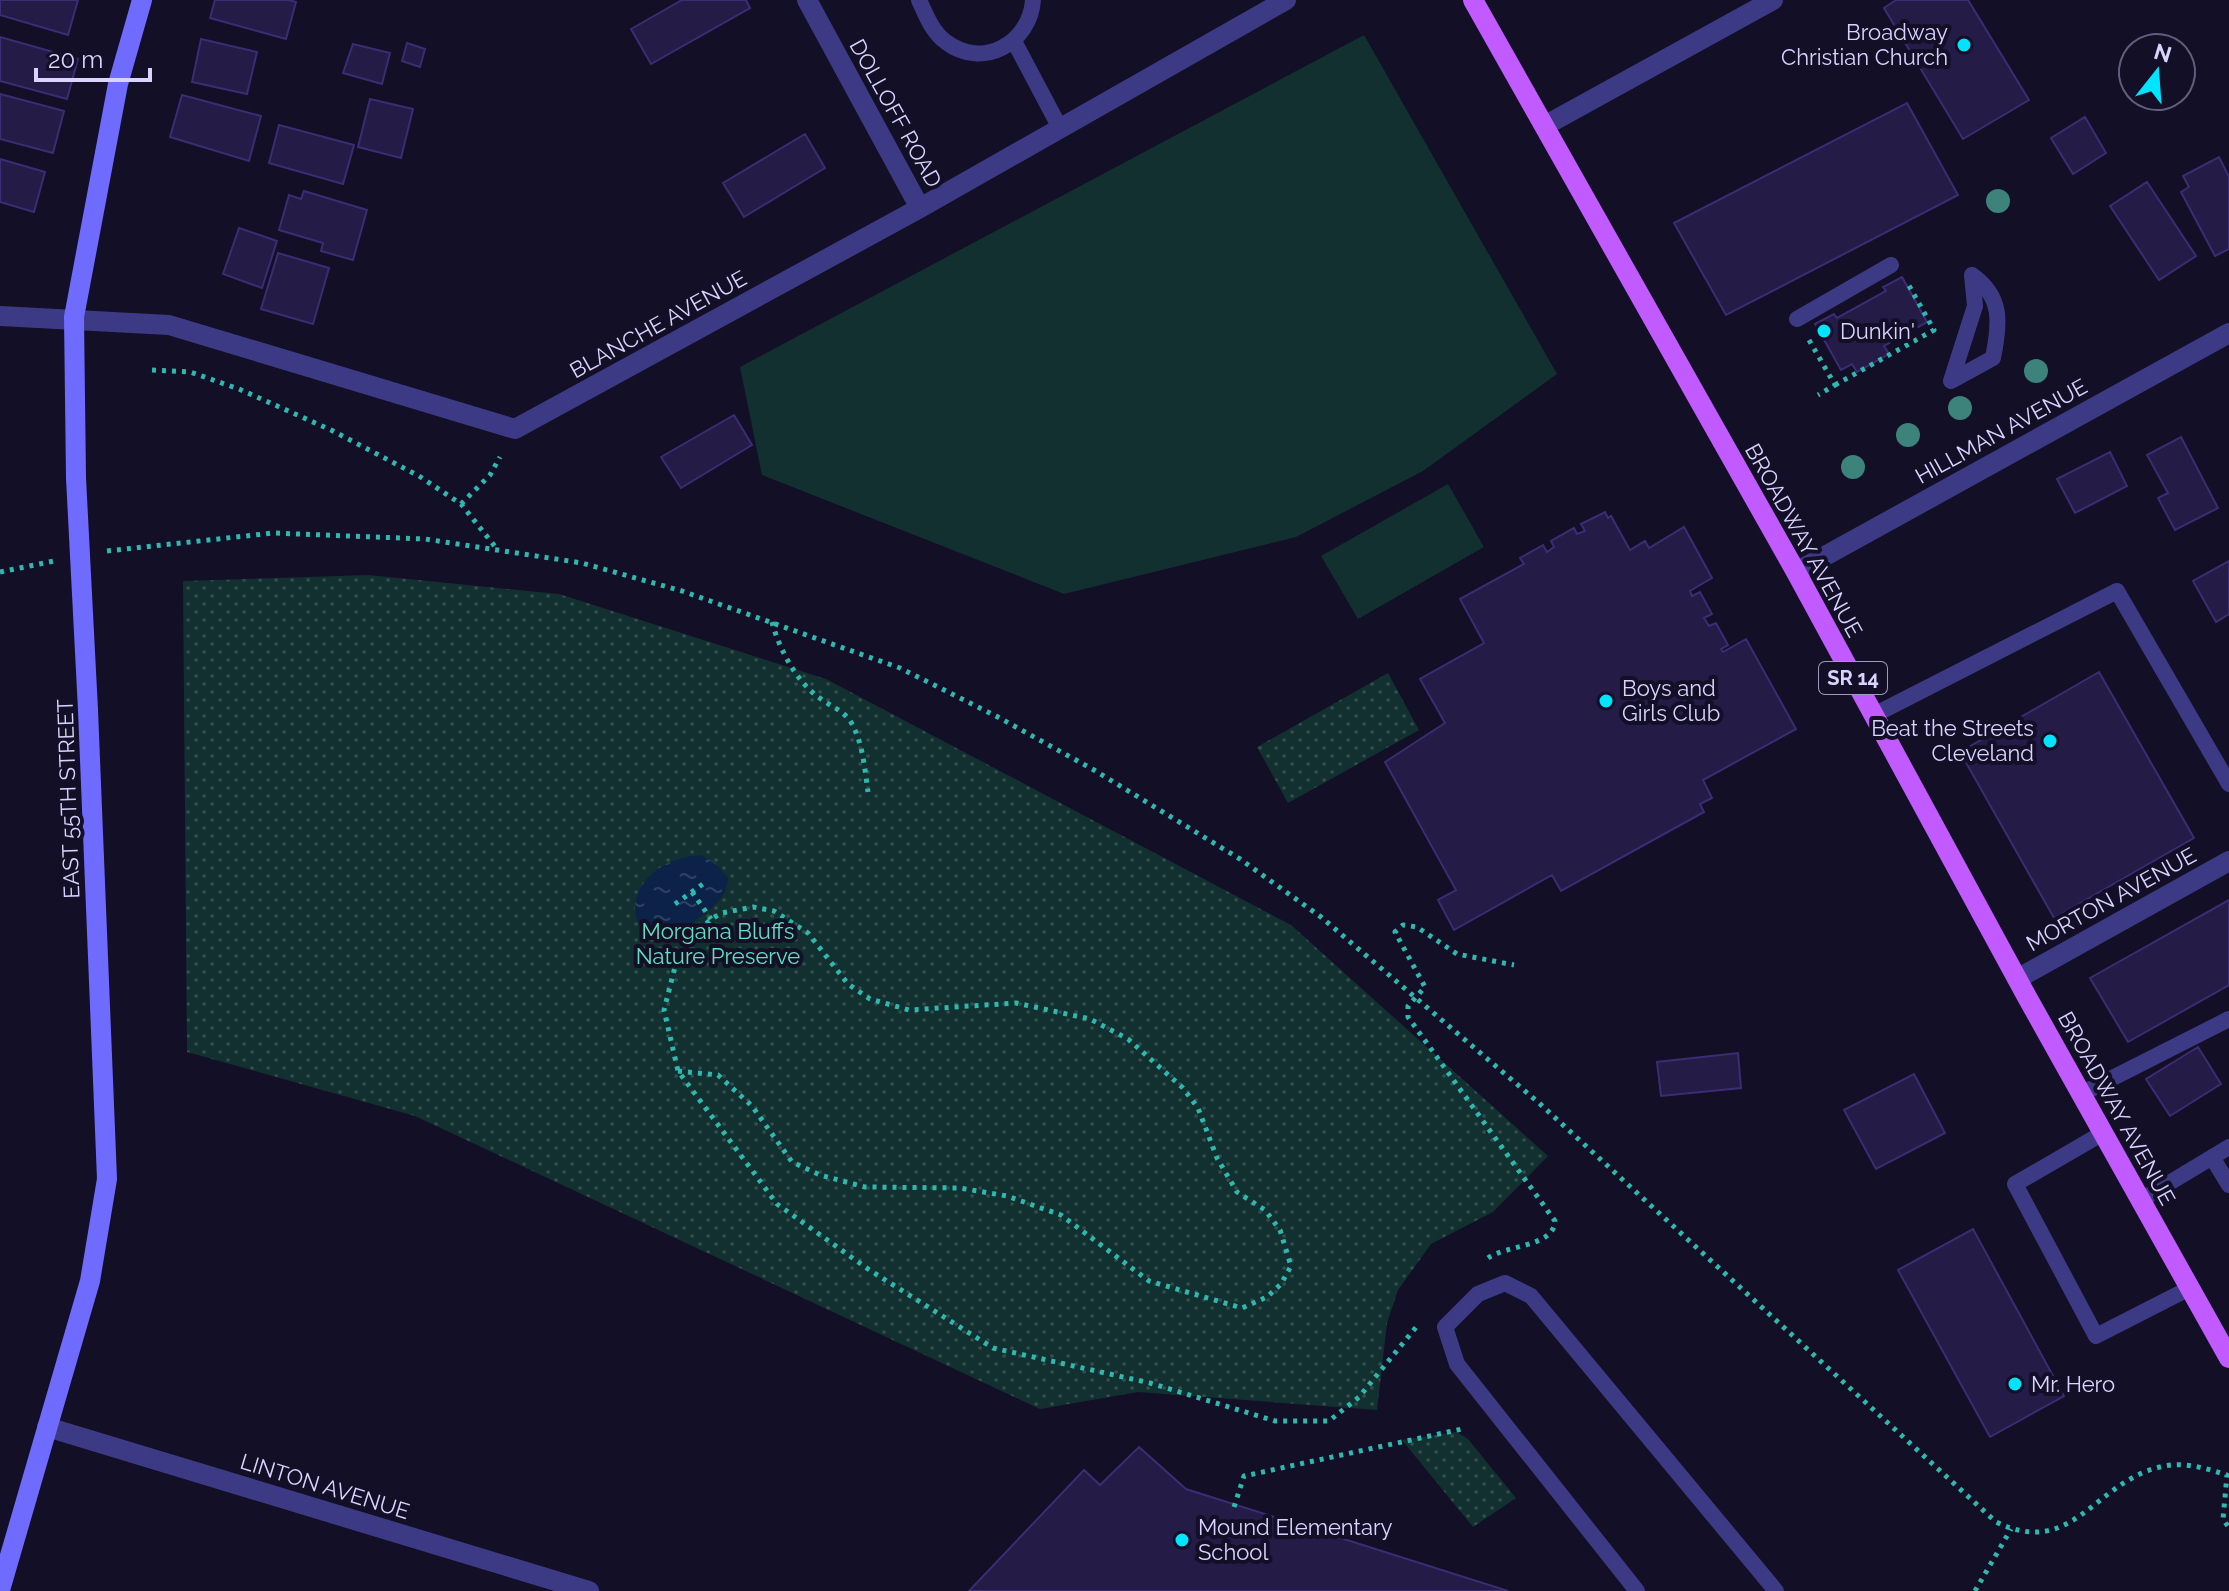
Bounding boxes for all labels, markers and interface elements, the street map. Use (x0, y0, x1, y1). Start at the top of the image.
place label: Broadway Christian Church (1781, 19, 1948, 70)
scale bar (36, 32, 150, 82)
north arrow (2117, 32, 2197, 112)
street label: DOLLOFF ROAD (844, 34, 948, 192)
marker: Broadway Christian Church (1955, 36, 1973, 54)
text: N (2151, 38, 2175, 68)
text: 20 m (48, 45, 103, 74)
street label: BLANCHE AVENUE (565, 265, 751, 383)
place label: Dunkin' (1840, 318, 1915, 344)
marker: Dunkin' (1815, 322, 1833, 340)
street label: HILLMAN AVENUE (1911, 373, 2091, 489)
street label: BROADWAY AVENUE (1740, 439, 1868, 641)
road number: SR 14 (1819, 662, 1887, 694)
place label: Boys and Girls Club (1622, 675, 1720, 726)
marker: Boys and Girls Club (1597, 692, 1615, 710)
street label: EAST 55TH STREET (52, 698, 84, 899)
place label: Beat the Streets Cleveland (1871, 715, 2034, 766)
marker: Beat the Streets Cleveland (2041, 732, 2059, 750)
street label: MORTON AVENUE (2021, 842, 2201, 956)
park label: Morgana Bluffs Nature Preserve (636, 918, 800, 969)
street label: BROADWAY AVENUE (2053, 1007, 2181, 1209)
place label: Mr. Hero (2031, 1371, 2115, 1397)
marker: Mr. Hero (2006, 1375, 2024, 1393)
street label: LINTON AVENUE (237, 1448, 413, 1524)
place label: Mound Elementary School (1198, 1514, 1393, 1565)
marker: Mound Elementary School (1173, 1531, 1191, 1549)

